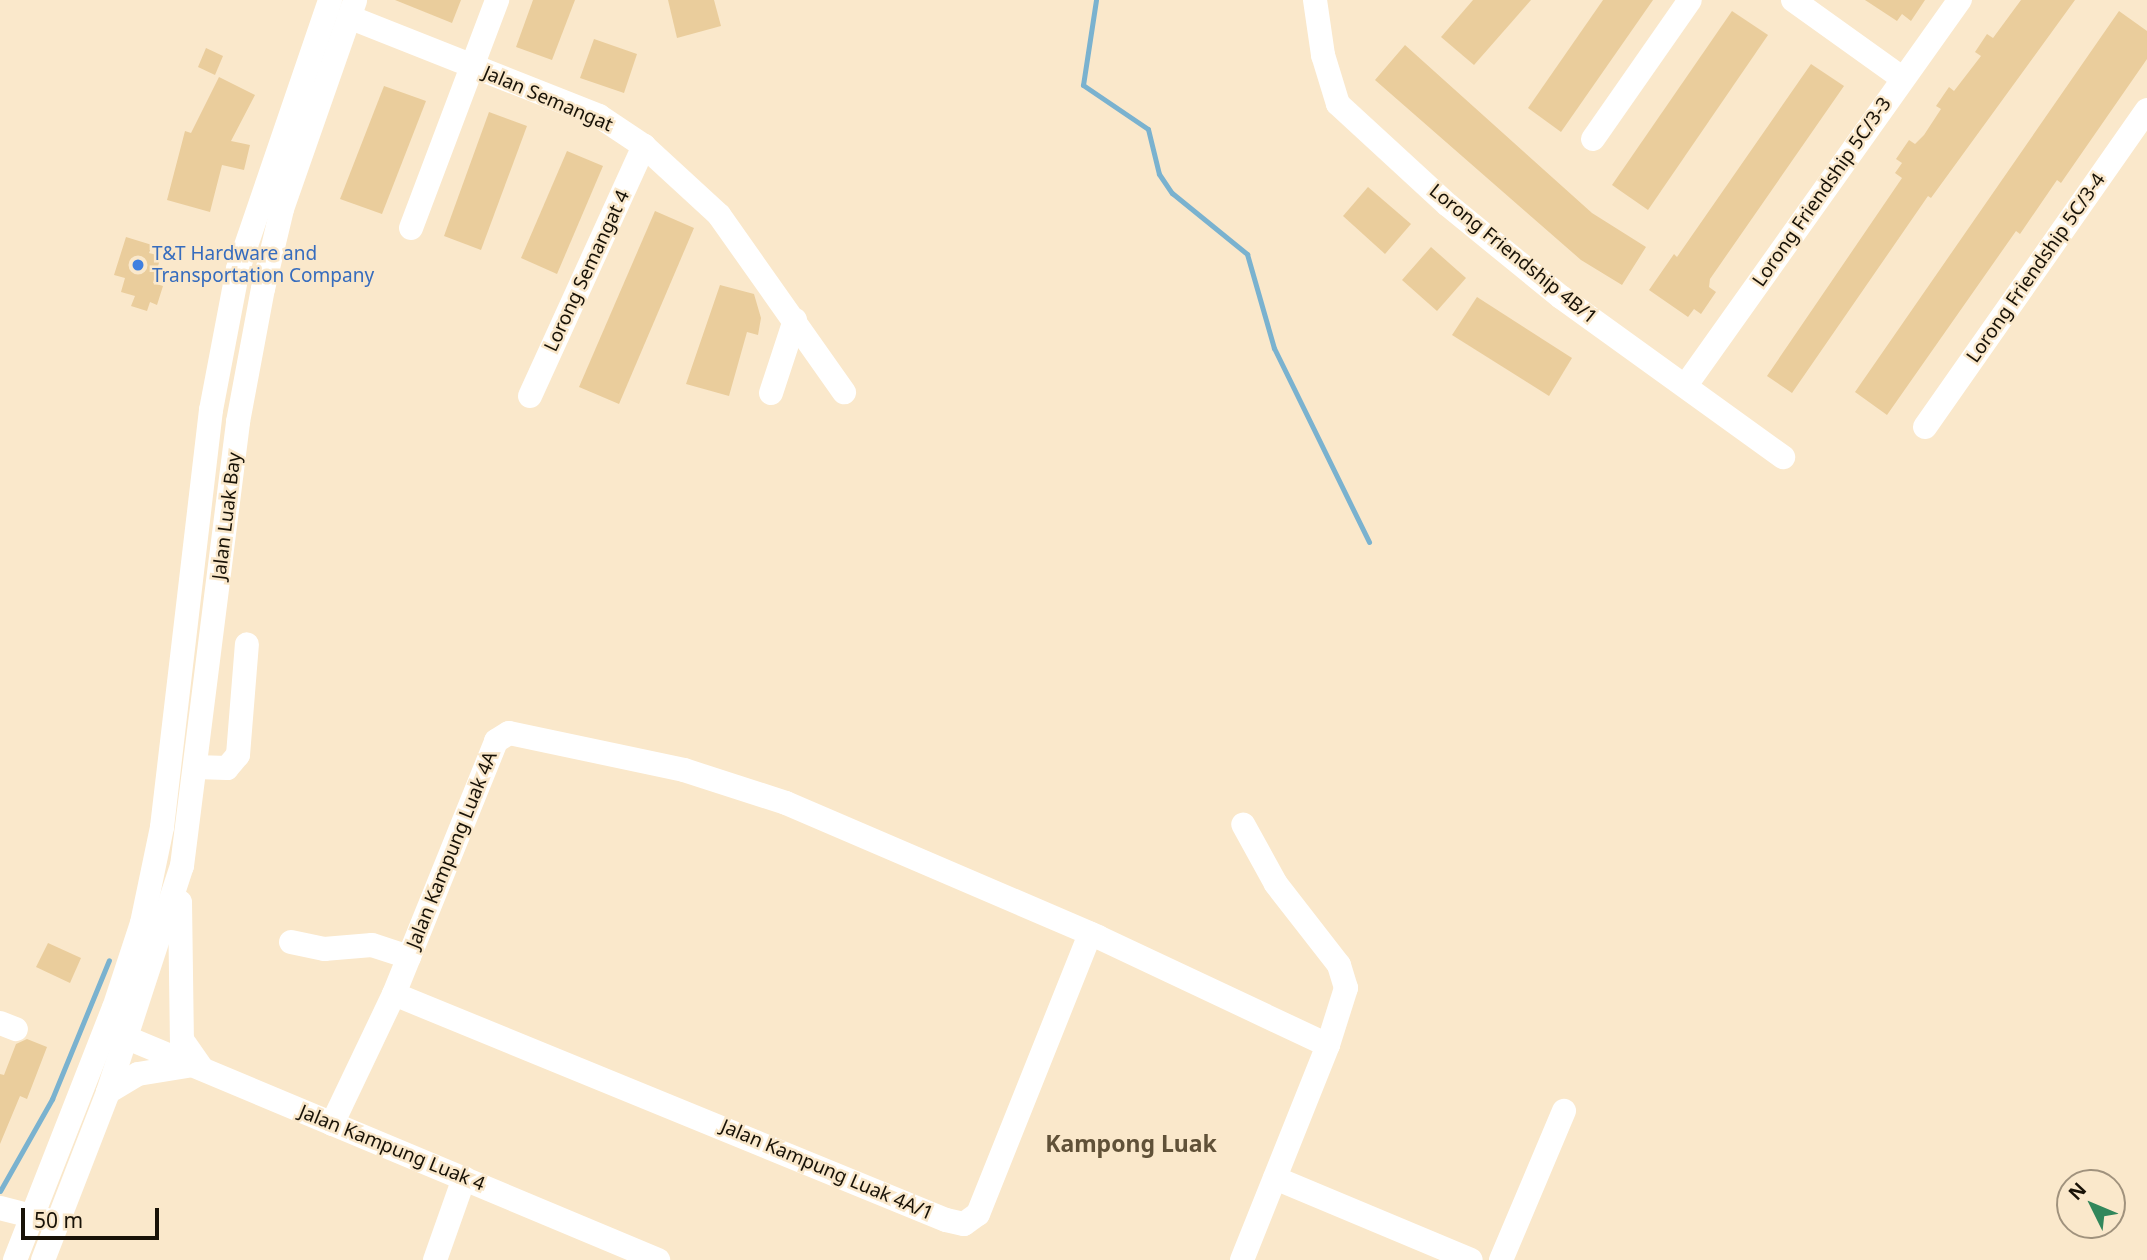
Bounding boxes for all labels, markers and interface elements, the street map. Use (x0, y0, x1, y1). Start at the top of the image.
street label: Jalan Semangat (480, 61, 616, 137)
street label: Lorong Friendship 5C/3-3 (1748, 93, 1896, 291)
street label: Lorong Friendship 5C/3-4 (1962, 169, 2110, 367)
street label: Lorong Friendship 4B/1 (1425, 179, 1601, 329)
street label: Lorong Semangat 4 (540, 187, 634, 355)
place label: T&T Hardware and Transportation Company (152, 243, 374, 287)
marker: T&T Hardware and Transportation Company (130, 257, 146, 273)
street label: Jalan Luak Bay (208, 451, 246, 581)
street label: Jalan Kampung Luak 4A (402, 748, 502, 952)
street label: Jalan Kampung Luak 4 (296, 1100, 488, 1196)
street label: Jalan Kampung Luak 4A/1 (717, 1115, 937, 1225)
district label: Kampong Luak (1045, 1129, 1217, 1157)
north arrow (2056, 1169, 2126, 1239)
text: N (2062, 1177, 2092, 1206)
scale bar (24, 1194, 163, 1238)
text: 50 m (34, 1206, 83, 1234)

